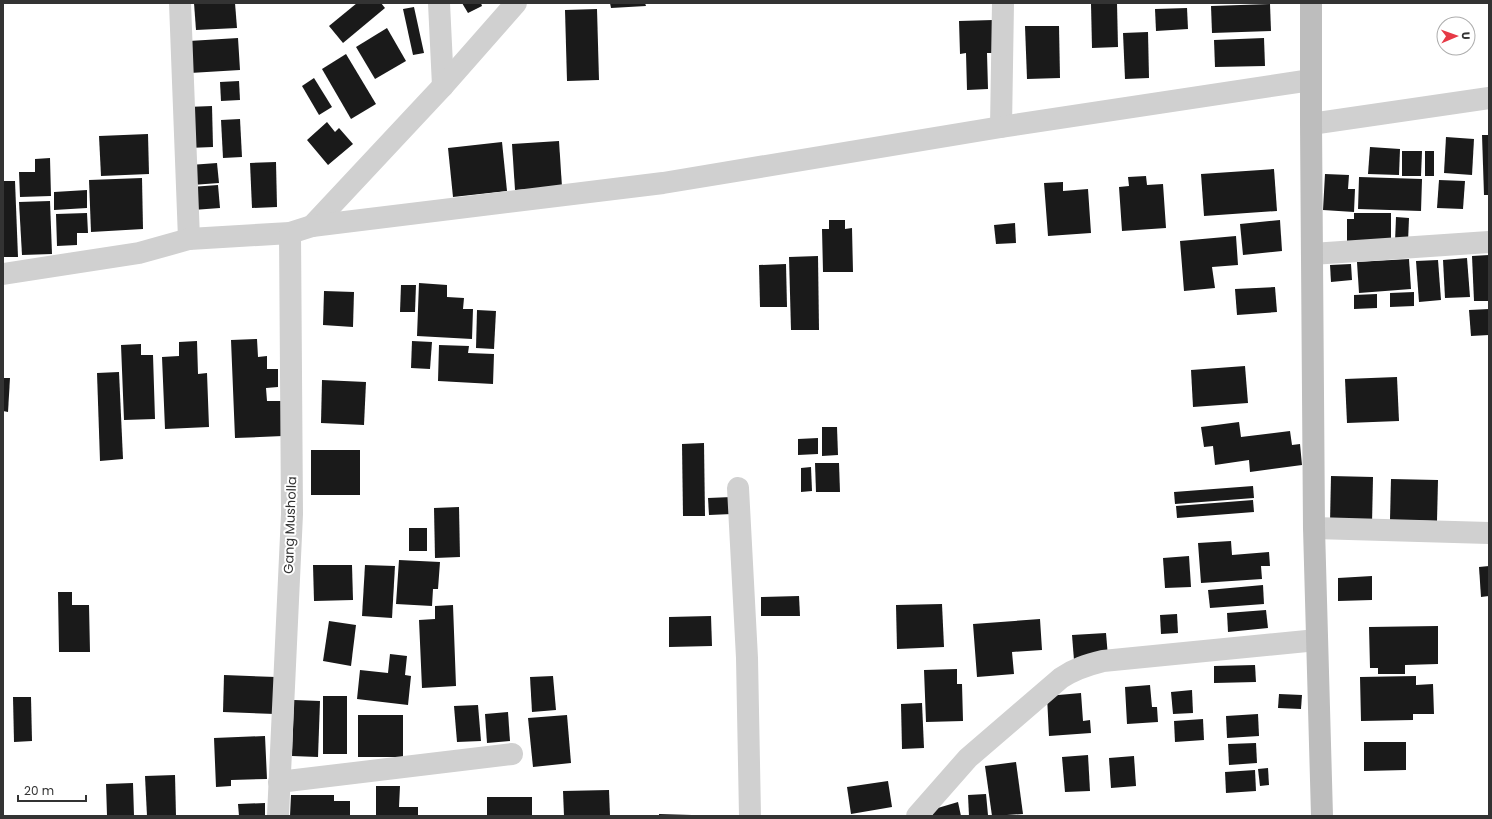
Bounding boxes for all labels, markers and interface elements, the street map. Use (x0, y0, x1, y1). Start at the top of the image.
north arrow (1436, 16, 1476, 56)
text: U (1458, 31, 1474, 40)
street label: Gang Musholla (279, 476, 301, 574)
scale bar (18, 777, 86, 803)
text: 20 m (24, 782, 54, 799)

